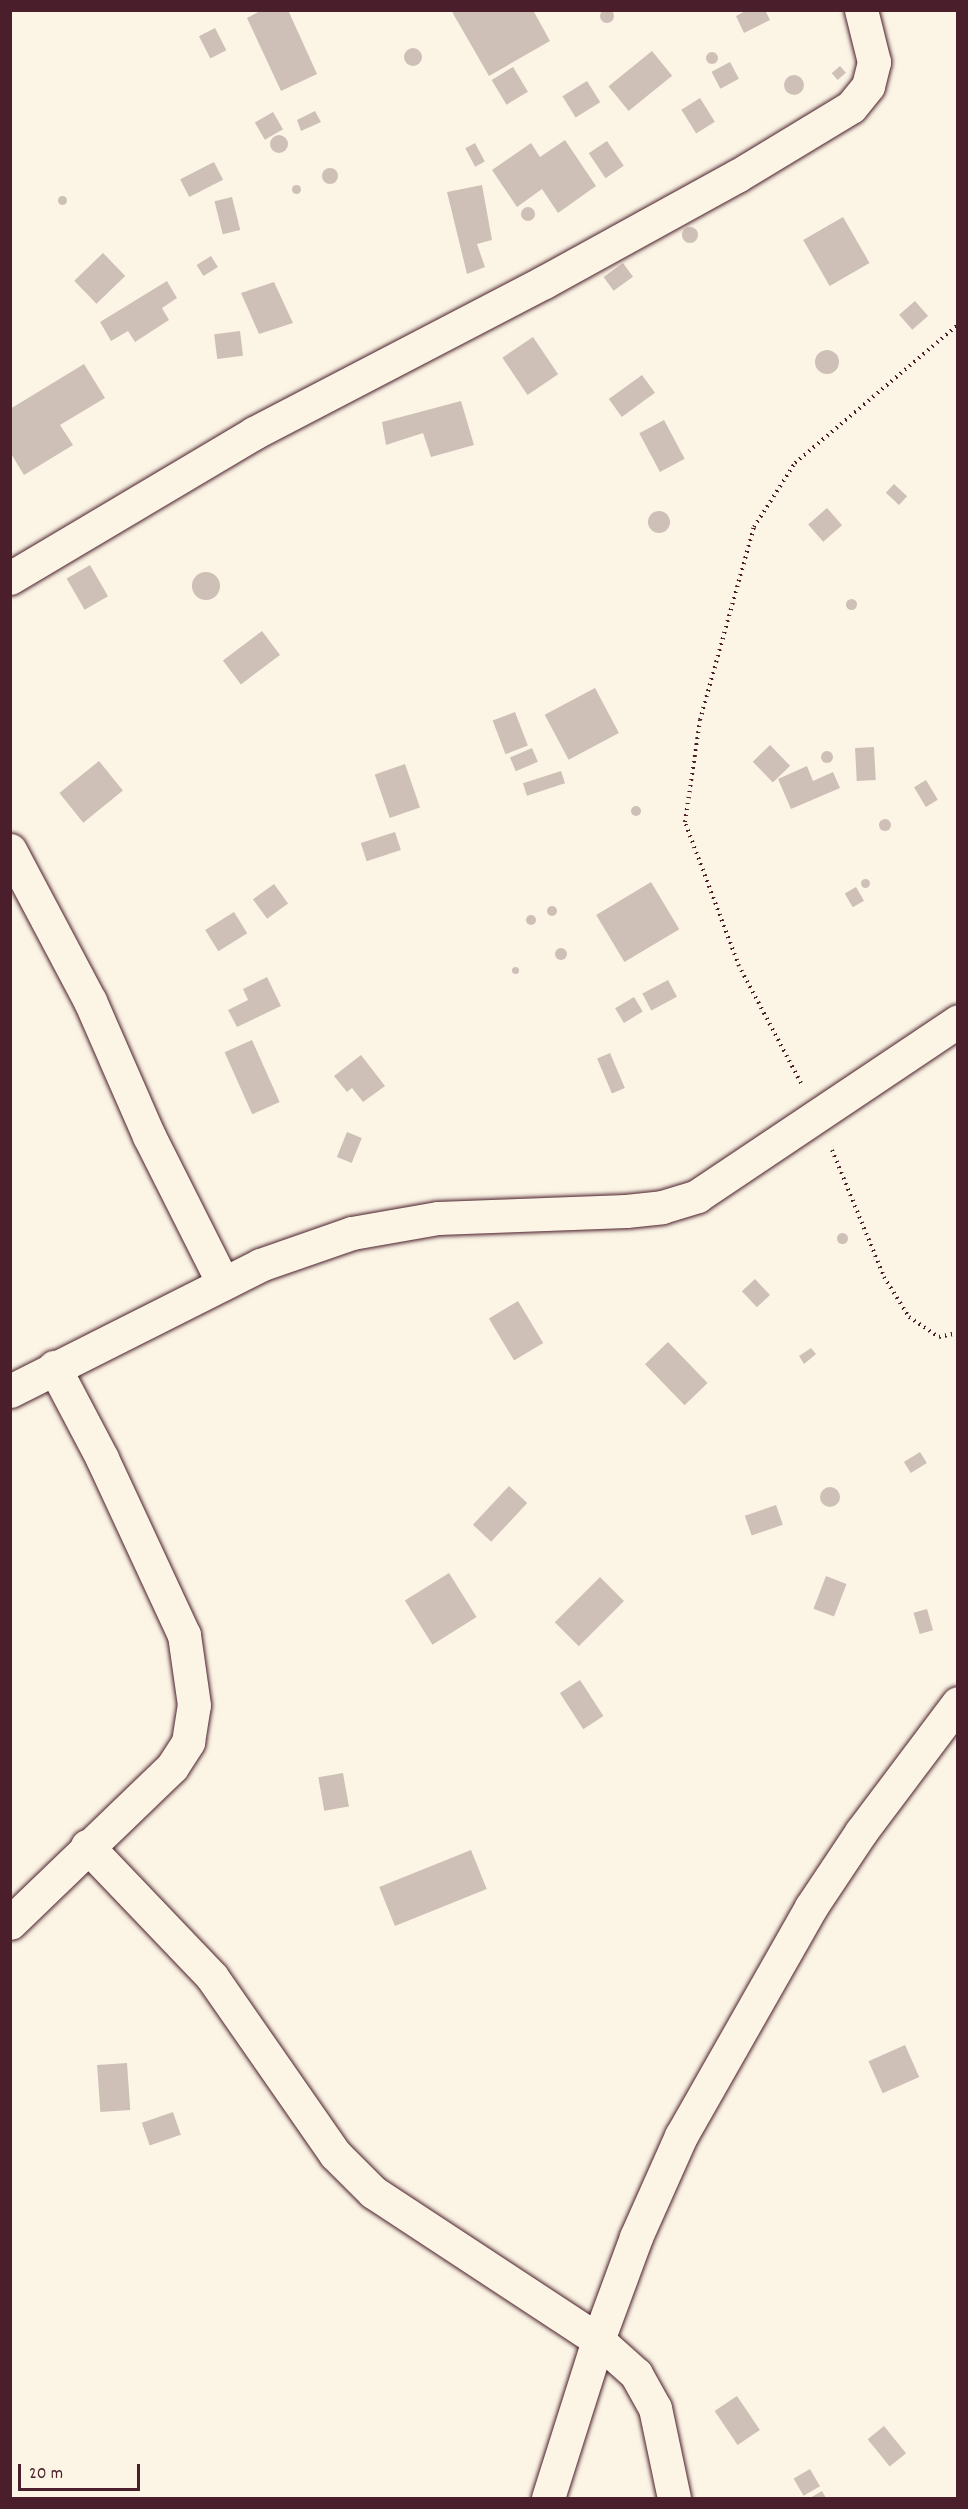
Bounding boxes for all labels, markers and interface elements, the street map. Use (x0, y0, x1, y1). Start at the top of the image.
scale bar (21, 2452, 142, 2490)
text: 20 m (29, 2462, 63, 2487)

